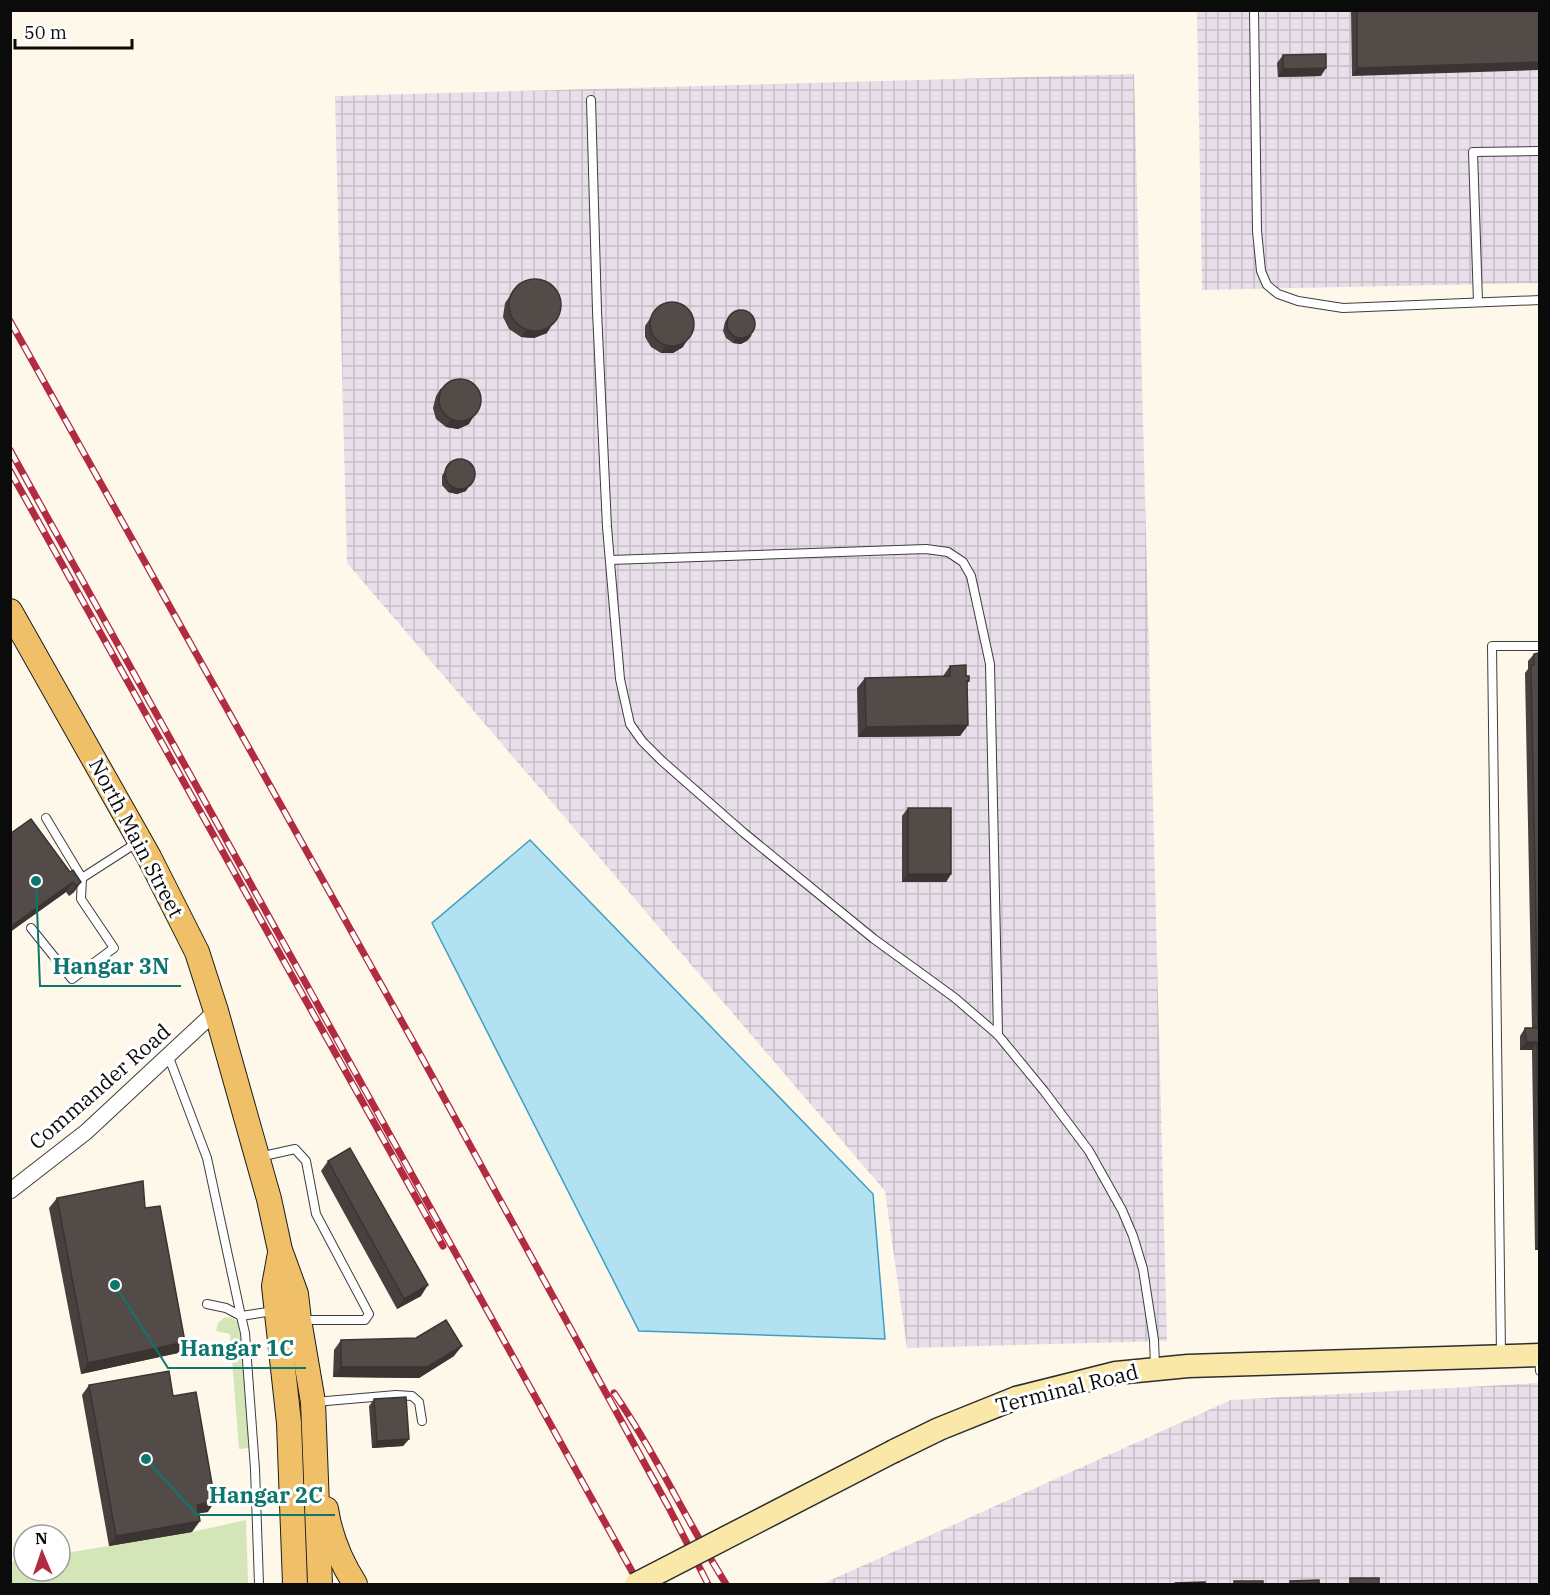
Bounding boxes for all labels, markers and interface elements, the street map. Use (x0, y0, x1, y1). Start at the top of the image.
scale bar (15, 12, 132, 50)
text: 50 m (24, 21, 67, 44)
street label: North Main Street (83, 753, 191, 922)
callout: Hangar 3N (40, 946, 181, 986)
text: Hangar 3N (53, 951, 169, 980)
street label: Commander Road (23, 1017, 176, 1155)
callout: Hangar 1C (168, 1328, 306, 1368)
text: Hangar 1C (180, 1333, 294, 1362)
street label: Terminal Road (993, 1357, 1141, 1419)
callout: Hangar 2C (197, 1475, 335, 1515)
text: Hangar 2C (209, 1480, 323, 1509)
north arrow (12, 1523, 72, 1583)
text: N (35, 1528, 48, 1548)

